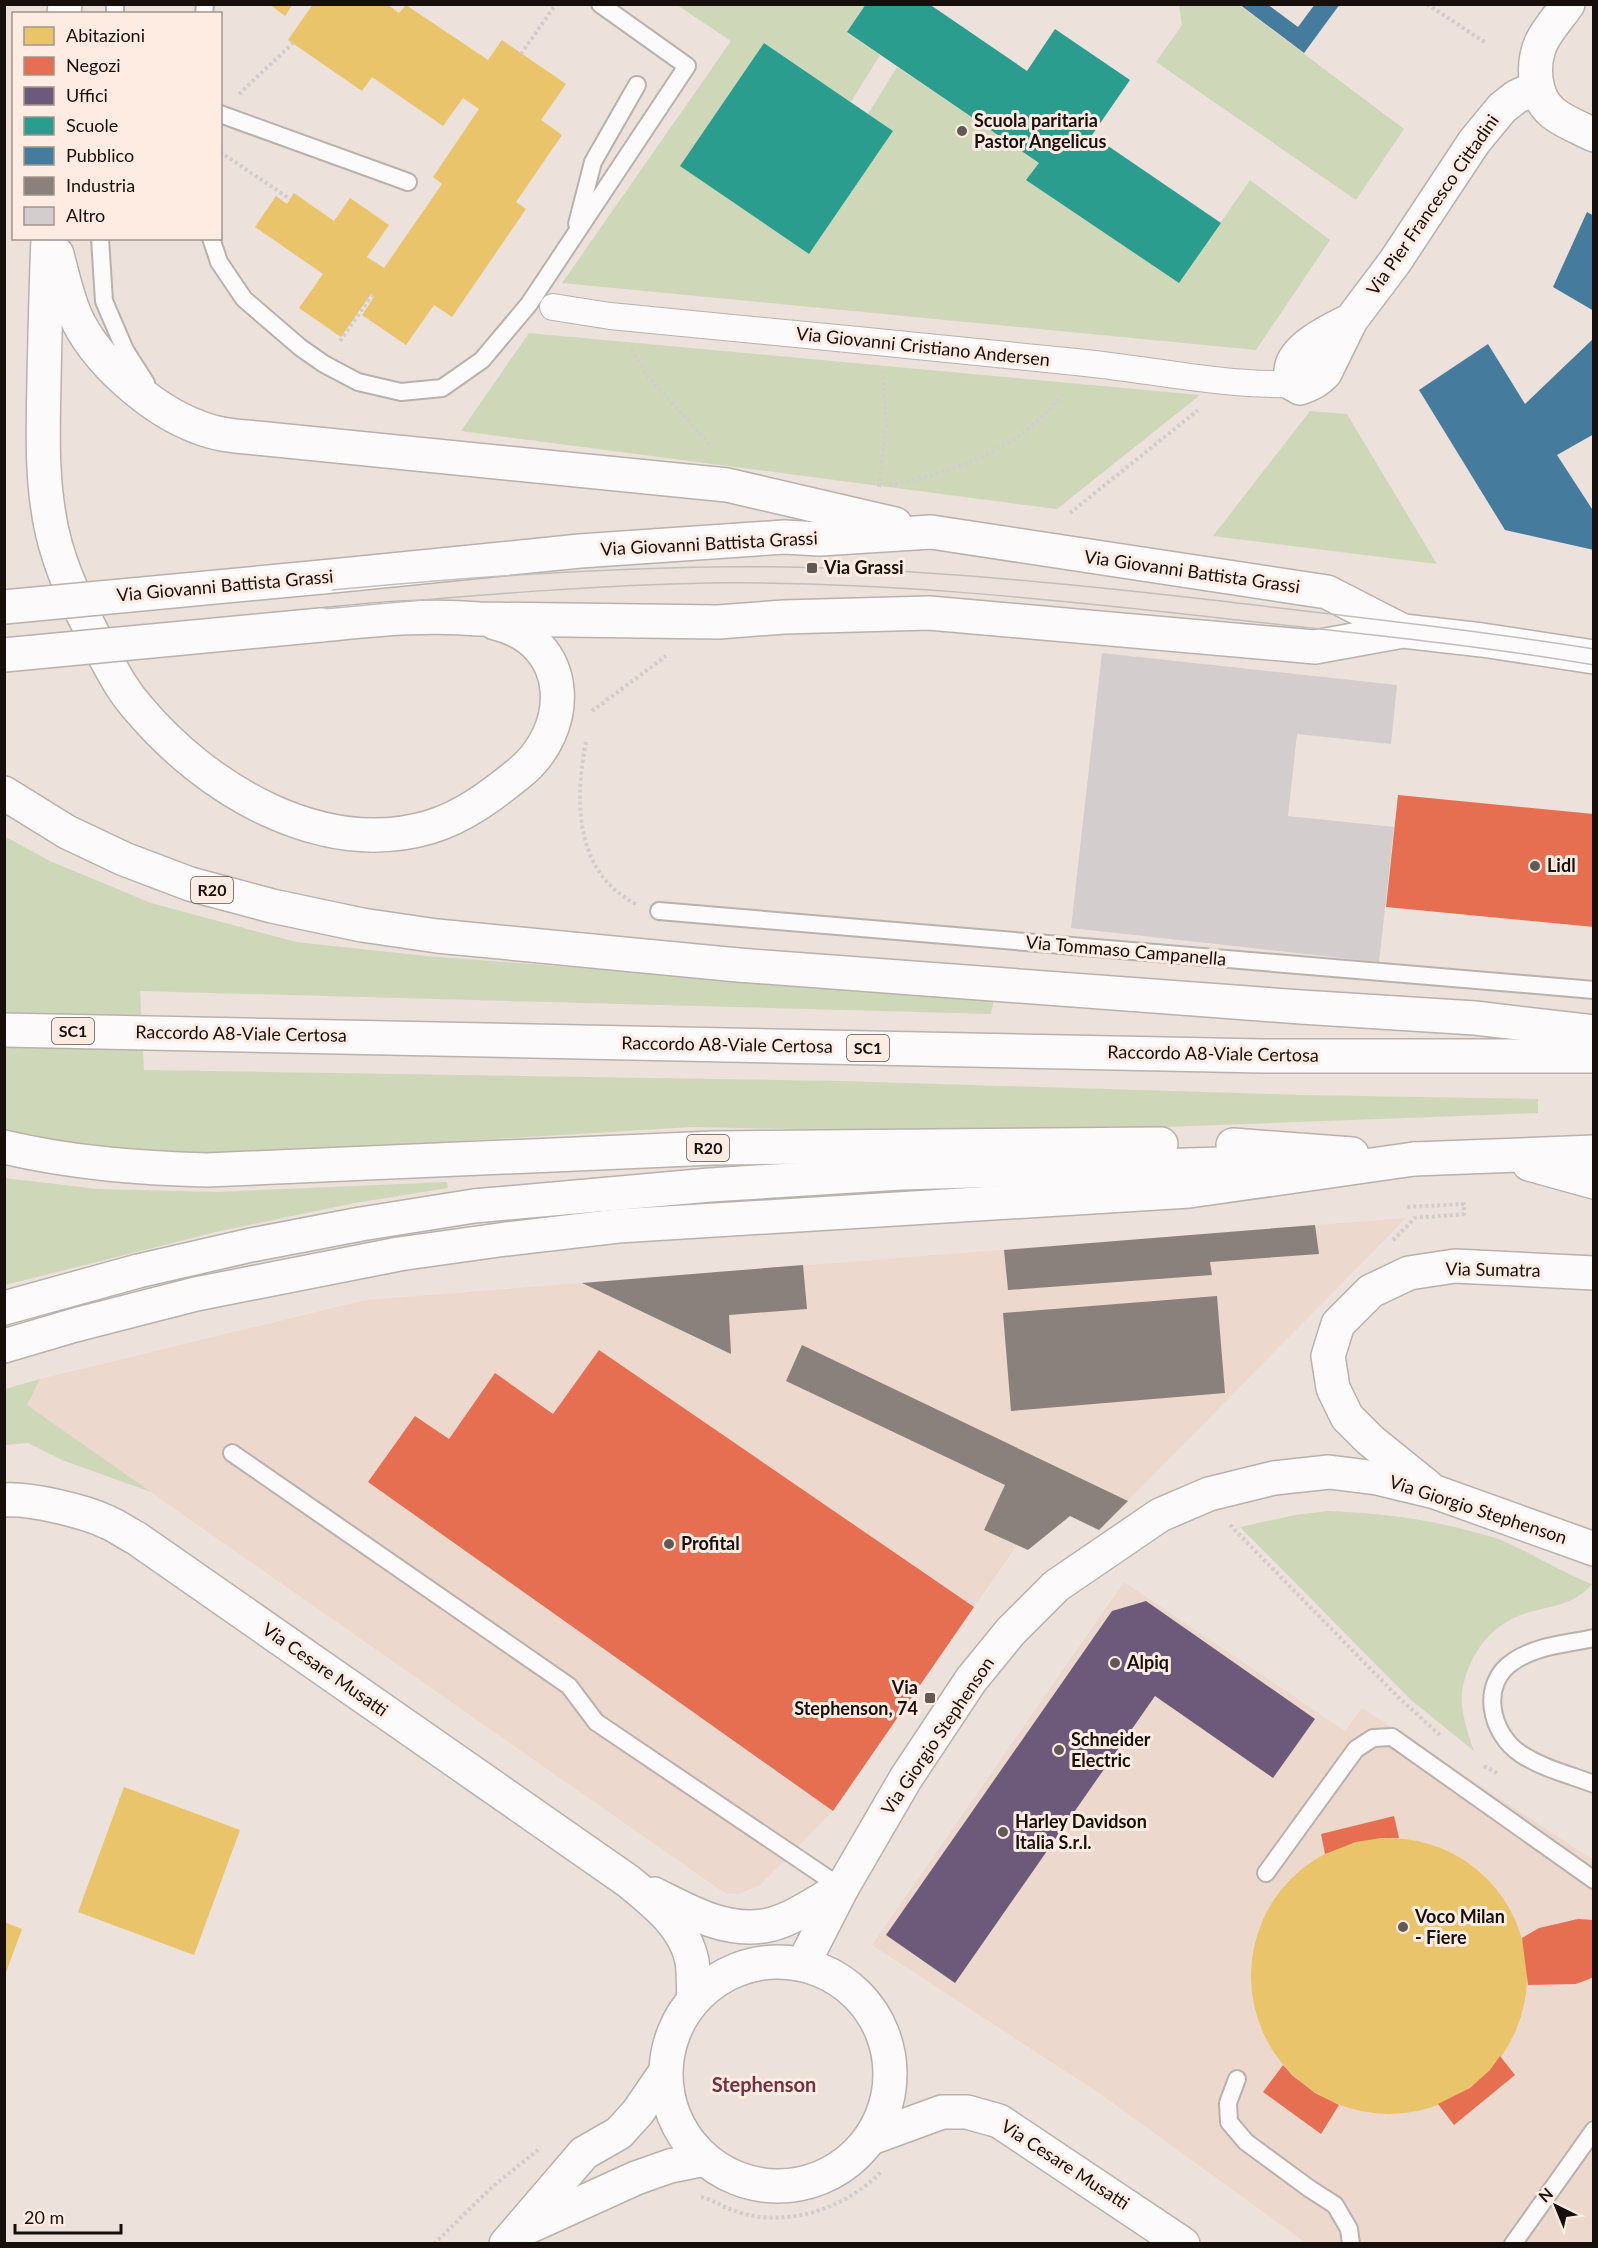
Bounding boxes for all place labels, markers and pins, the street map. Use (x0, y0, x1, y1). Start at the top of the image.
place label: Scuola paritaria Pastor Angelicus (974, 109, 1106, 152)
marker: Scuola paritaria Pastor Angelicus (955, 124, 969, 138)
place label: Via Grassi (823, 556, 904, 578)
marker: Via Grassi (805, 561, 819, 575)
place label: Lidl (1547, 854, 1576, 876)
marker: Lidl (1528, 859, 1542, 873)
place label: Profital (681, 1532, 740, 1554)
marker: Profital (662, 1537, 676, 1551)
place label: Alpiq (1126, 1651, 1169, 1673)
marker: Alpiq (1108, 1656, 1122, 1670)
place label: Via Stephenson, 74 (794, 1676, 918, 1719)
marker: Via Stephenson, 74 (923, 1691, 937, 1705)
place label: Schneider Electric (1071, 1728, 1151, 1771)
marker: Schneider Electric (1052, 1743, 1066, 1757)
place label: Harley Davidson Italia S.r.l. (1015, 1810, 1147, 1853)
marker: Harley Davidson Italia S.r.l. (996, 1825, 1010, 1839)
place label: Voco Milan - Fiere (1414, 1905, 1505, 1948)
marker: Voco Milan - Fiere (1396, 1920, 1410, 1934)

